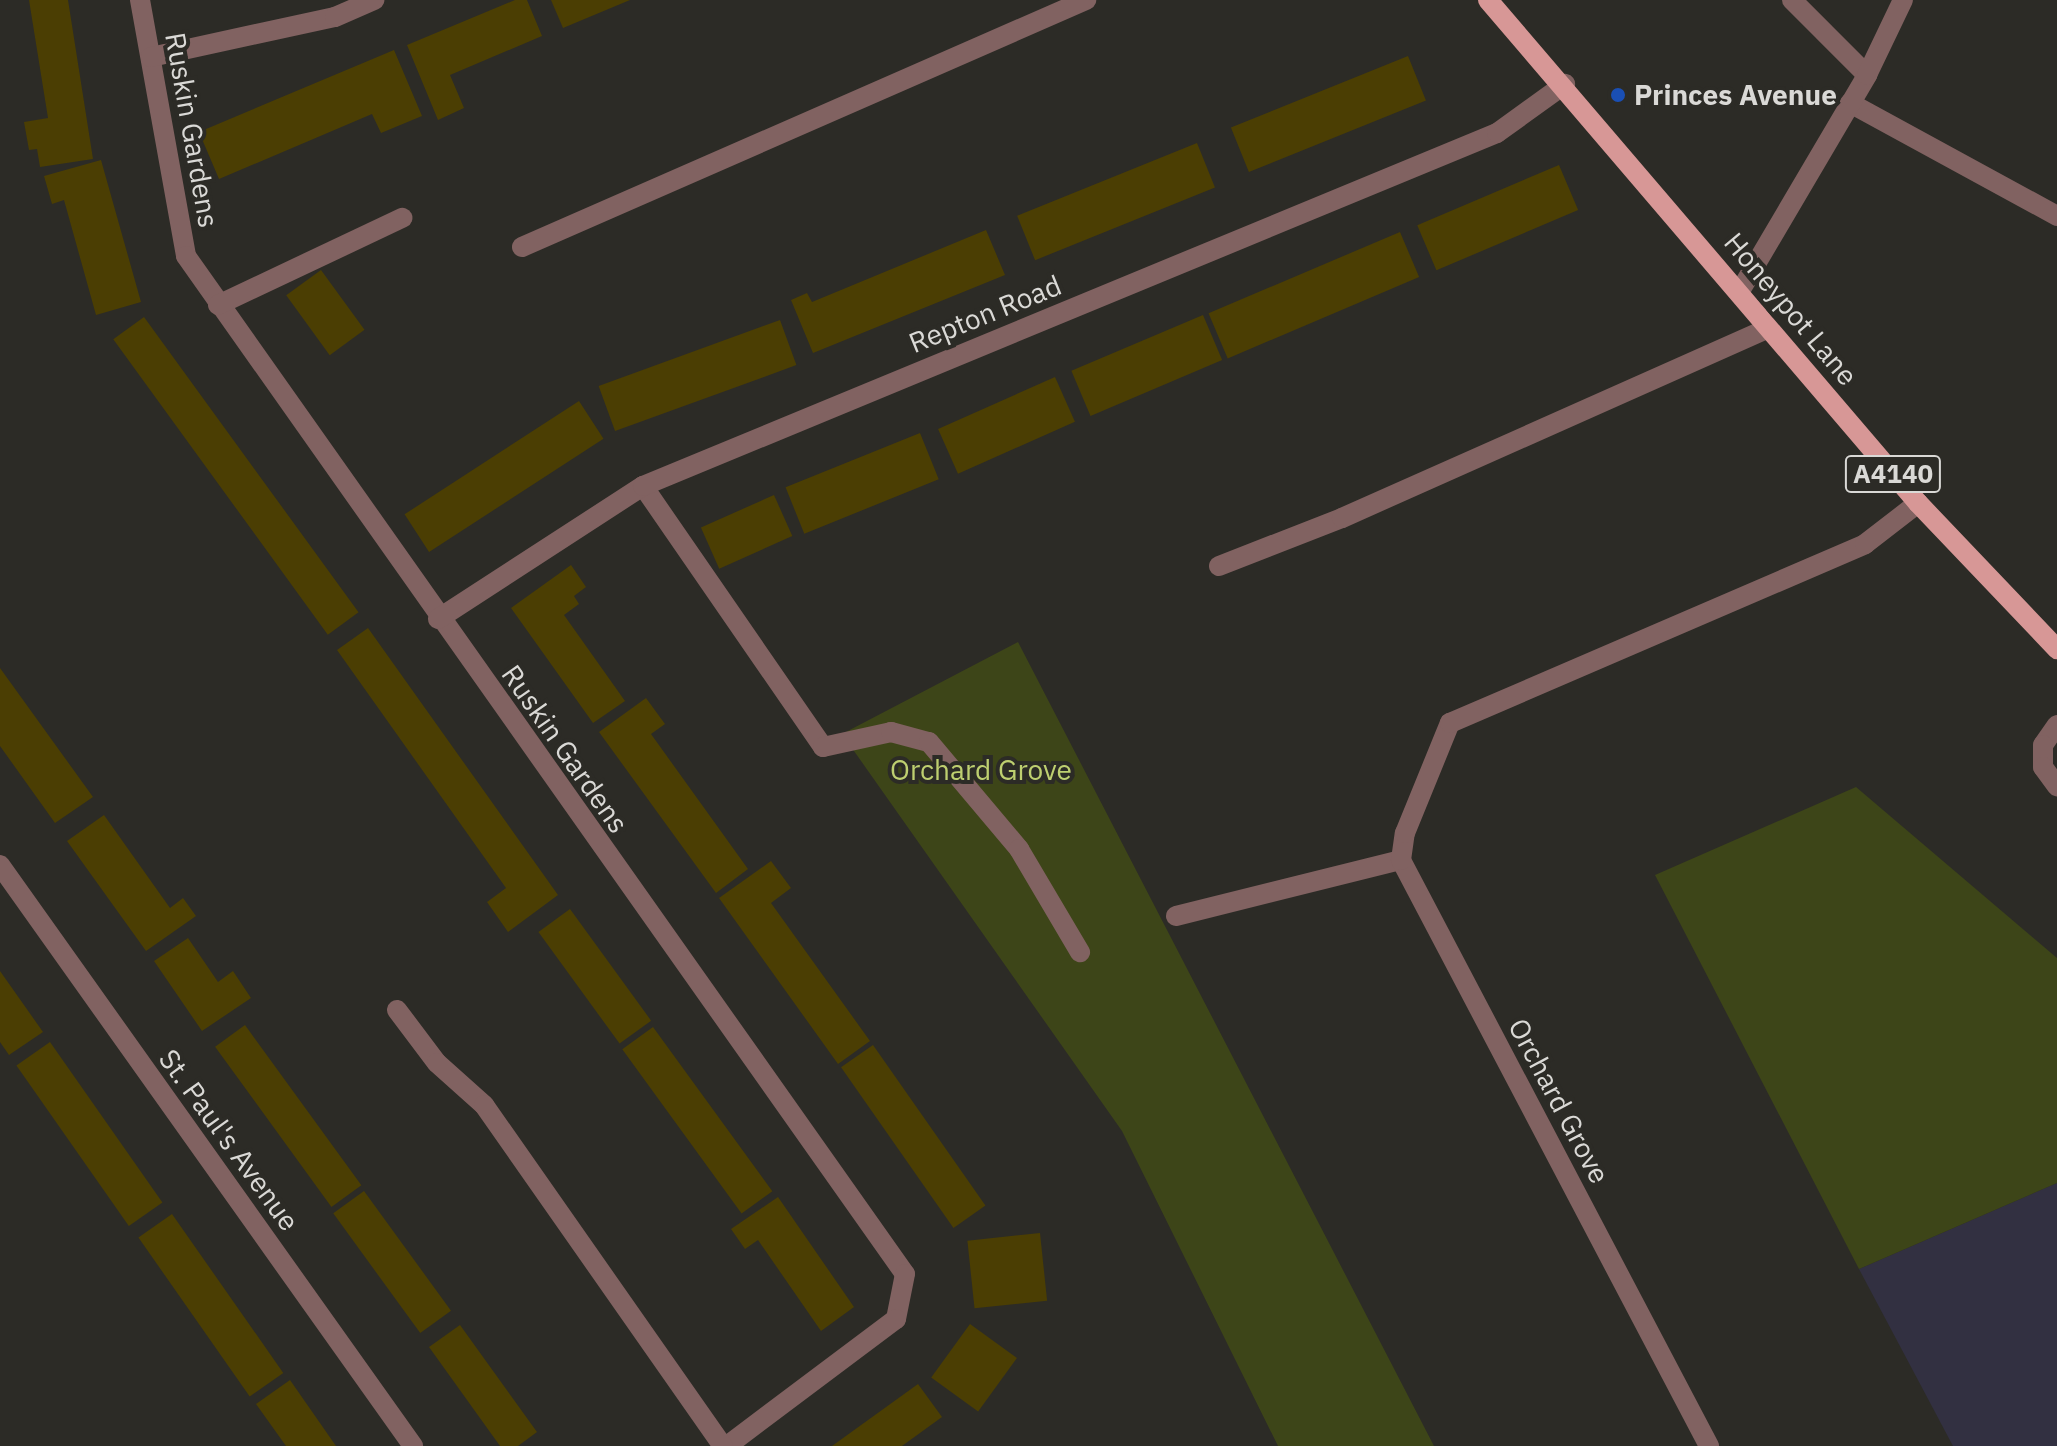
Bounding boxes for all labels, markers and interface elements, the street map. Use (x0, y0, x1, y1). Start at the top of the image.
street label: Ruskin Gardens (158, 30, 226, 230)
place label: Princes Avenue (1634, 78, 1837, 112)
marker: Princes Avenue (1609, 86, 1627, 104)
street label: Honeypot Lane (1717, 226, 1865, 392)
street label: Repton Road (904, 268, 1066, 360)
road number: A4140 (1843, 452, 1943, 496)
street label: Ruskin Gardens (495, 659, 635, 839)
park label: Orchard Grove (890, 753, 1072, 787)
street label: Orchard Grove (1501, 1013, 1617, 1189)
street label: St. Paul's Avenue (152, 1043, 306, 1237)

